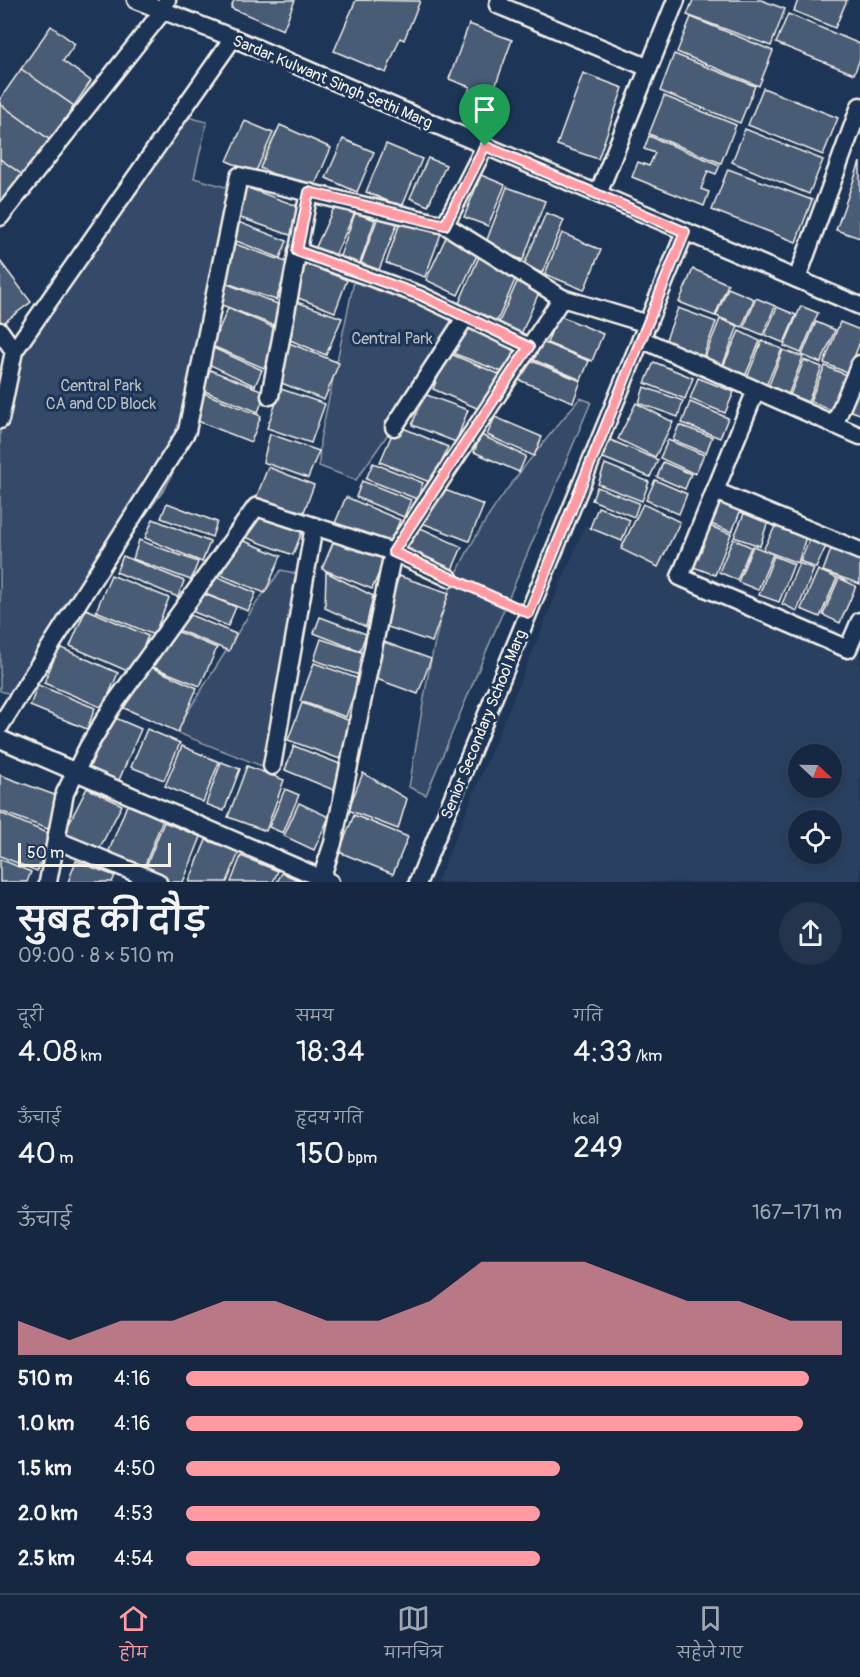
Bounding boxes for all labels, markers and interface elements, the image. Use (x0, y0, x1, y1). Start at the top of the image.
street label: Sardar Kulwant Singh Sethi Marg (230, 31, 436, 133)
pin (459, 84, 510, 146)
icon: arrive (468, 93, 501, 126)
park label: Central Park (351, 329, 433, 349)
park label: Central Park CA and CD Block (46, 376, 157, 414)
street label: Senior Secondary School Marg (437, 627, 531, 822)
north arrow (788, 744, 842, 798)
map controls (788, 744, 842, 864)
button: locate (788, 810, 842, 864)
scale bar (18, 840, 171, 868)
text: 50 m (27, 843, 64, 863)
text: सुबह की दौड़ (18, 900, 207, 941)
button: share (779, 902, 842, 965)
text: 09:00 · 8 × 510 m (18, 943, 174, 968)
text: दूरी (18, 1006, 43, 1026)
text: समय (296, 1006, 334, 1026)
text: गति (573, 1006, 602, 1026)
text: 4.08 (18, 1033, 78, 1070)
text: 18:34 (296, 1033, 365, 1070)
text: 4:33 (573, 1033, 632, 1070)
text: km (78, 1046, 102, 1066)
text: /km (632, 1046, 662, 1066)
text: ऊँचाई (18, 1108, 61, 1128)
text: हृदय गति (296, 1108, 363, 1128)
text: kcal (573, 1109, 599, 1129)
text: 249 (573, 1129, 623, 1166)
text: 40 (18, 1135, 56, 1172)
text: 150 (296, 1135, 344, 1172)
text: m (56, 1148, 74, 1168)
text: bpm (344, 1148, 377, 1168)
text: 167–171 m (752, 1200, 842, 1225)
text: ऊँचाई (18, 1207, 72, 1232)
text: 510 m (18, 1366, 72, 1391)
text: 4:16 (114, 1366, 150, 1391)
text: 1.0 km (18, 1411, 74, 1436)
text: 4:16 (114, 1411, 150, 1436)
text: 1.5 km (18, 1456, 71, 1481)
text: 4:50 (114, 1456, 155, 1481)
text: 2.0 km (18, 1501, 78, 1526)
text: 4:53 (114, 1501, 153, 1526)
text: 2.5 km (18, 1546, 75, 1571)
text: 4:54 (114, 1546, 153, 1571)
tab: होम (117, 1602, 150, 1670)
tab: मानचित्र (384, 1602, 443, 1670)
tab: सहेजे गए (677, 1602, 743, 1670)

